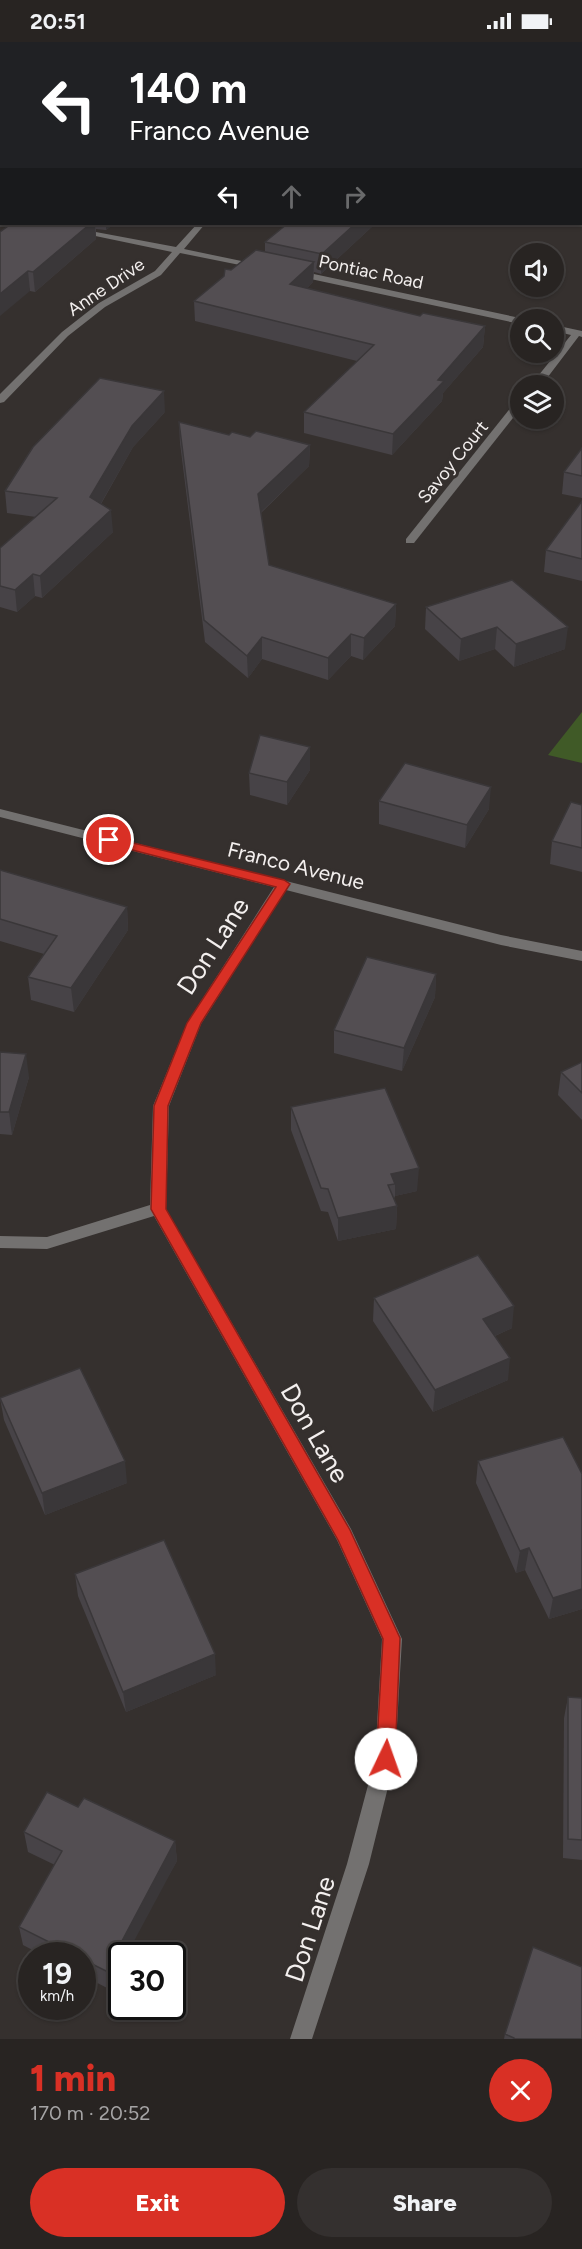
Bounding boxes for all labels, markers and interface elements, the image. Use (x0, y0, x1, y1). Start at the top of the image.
text: 20:51 (30, 8, 86, 35)
text: 140 m (129, 63, 247, 114)
icon: left (30, 66, 108, 144)
text: Franco Avenue (129, 114, 310, 147)
icon: left (212, 180, 245, 213)
icon: ahead (275, 180, 308, 213)
icon: right (338, 180, 371, 213)
map controls (510, 243, 564, 429)
button: sound (510, 243, 564, 297)
street label: Pontiac Road (317, 250, 425, 294)
street label: Anne Drive (63, 253, 149, 321)
button: search (510, 309, 564, 363)
button: layers (510, 375, 564, 429)
street label: Savoy Court (413, 416, 493, 508)
pin (83, 814, 134, 865)
icon: arrive (92, 823, 125, 856)
street label: Franco Avenue (225, 836, 367, 895)
street label: Don Lane (170, 891, 256, 1001)
street label: Don Lane (274, 1378, 356, 1488)
position arrow (354, 1727, 418, 1791)
street label: Don Lane (278, 1872, 342, 1986)
speed limit sign: 30 (108, 1942, 186, 2020)
text: 19 (42, 1955, 72, 1992)
text: km/h (40, 1987, 74, 2005)
text: 1 min (30, 2057, 116, 2100)
button: close (489, 2059, 552, 2122)
text: 170 m · 20:52 (30, 2101, 150, 2125)
button: Exit (30, 2168, 285, 2237)
button: Share (297, 2168, 552, 2237)

